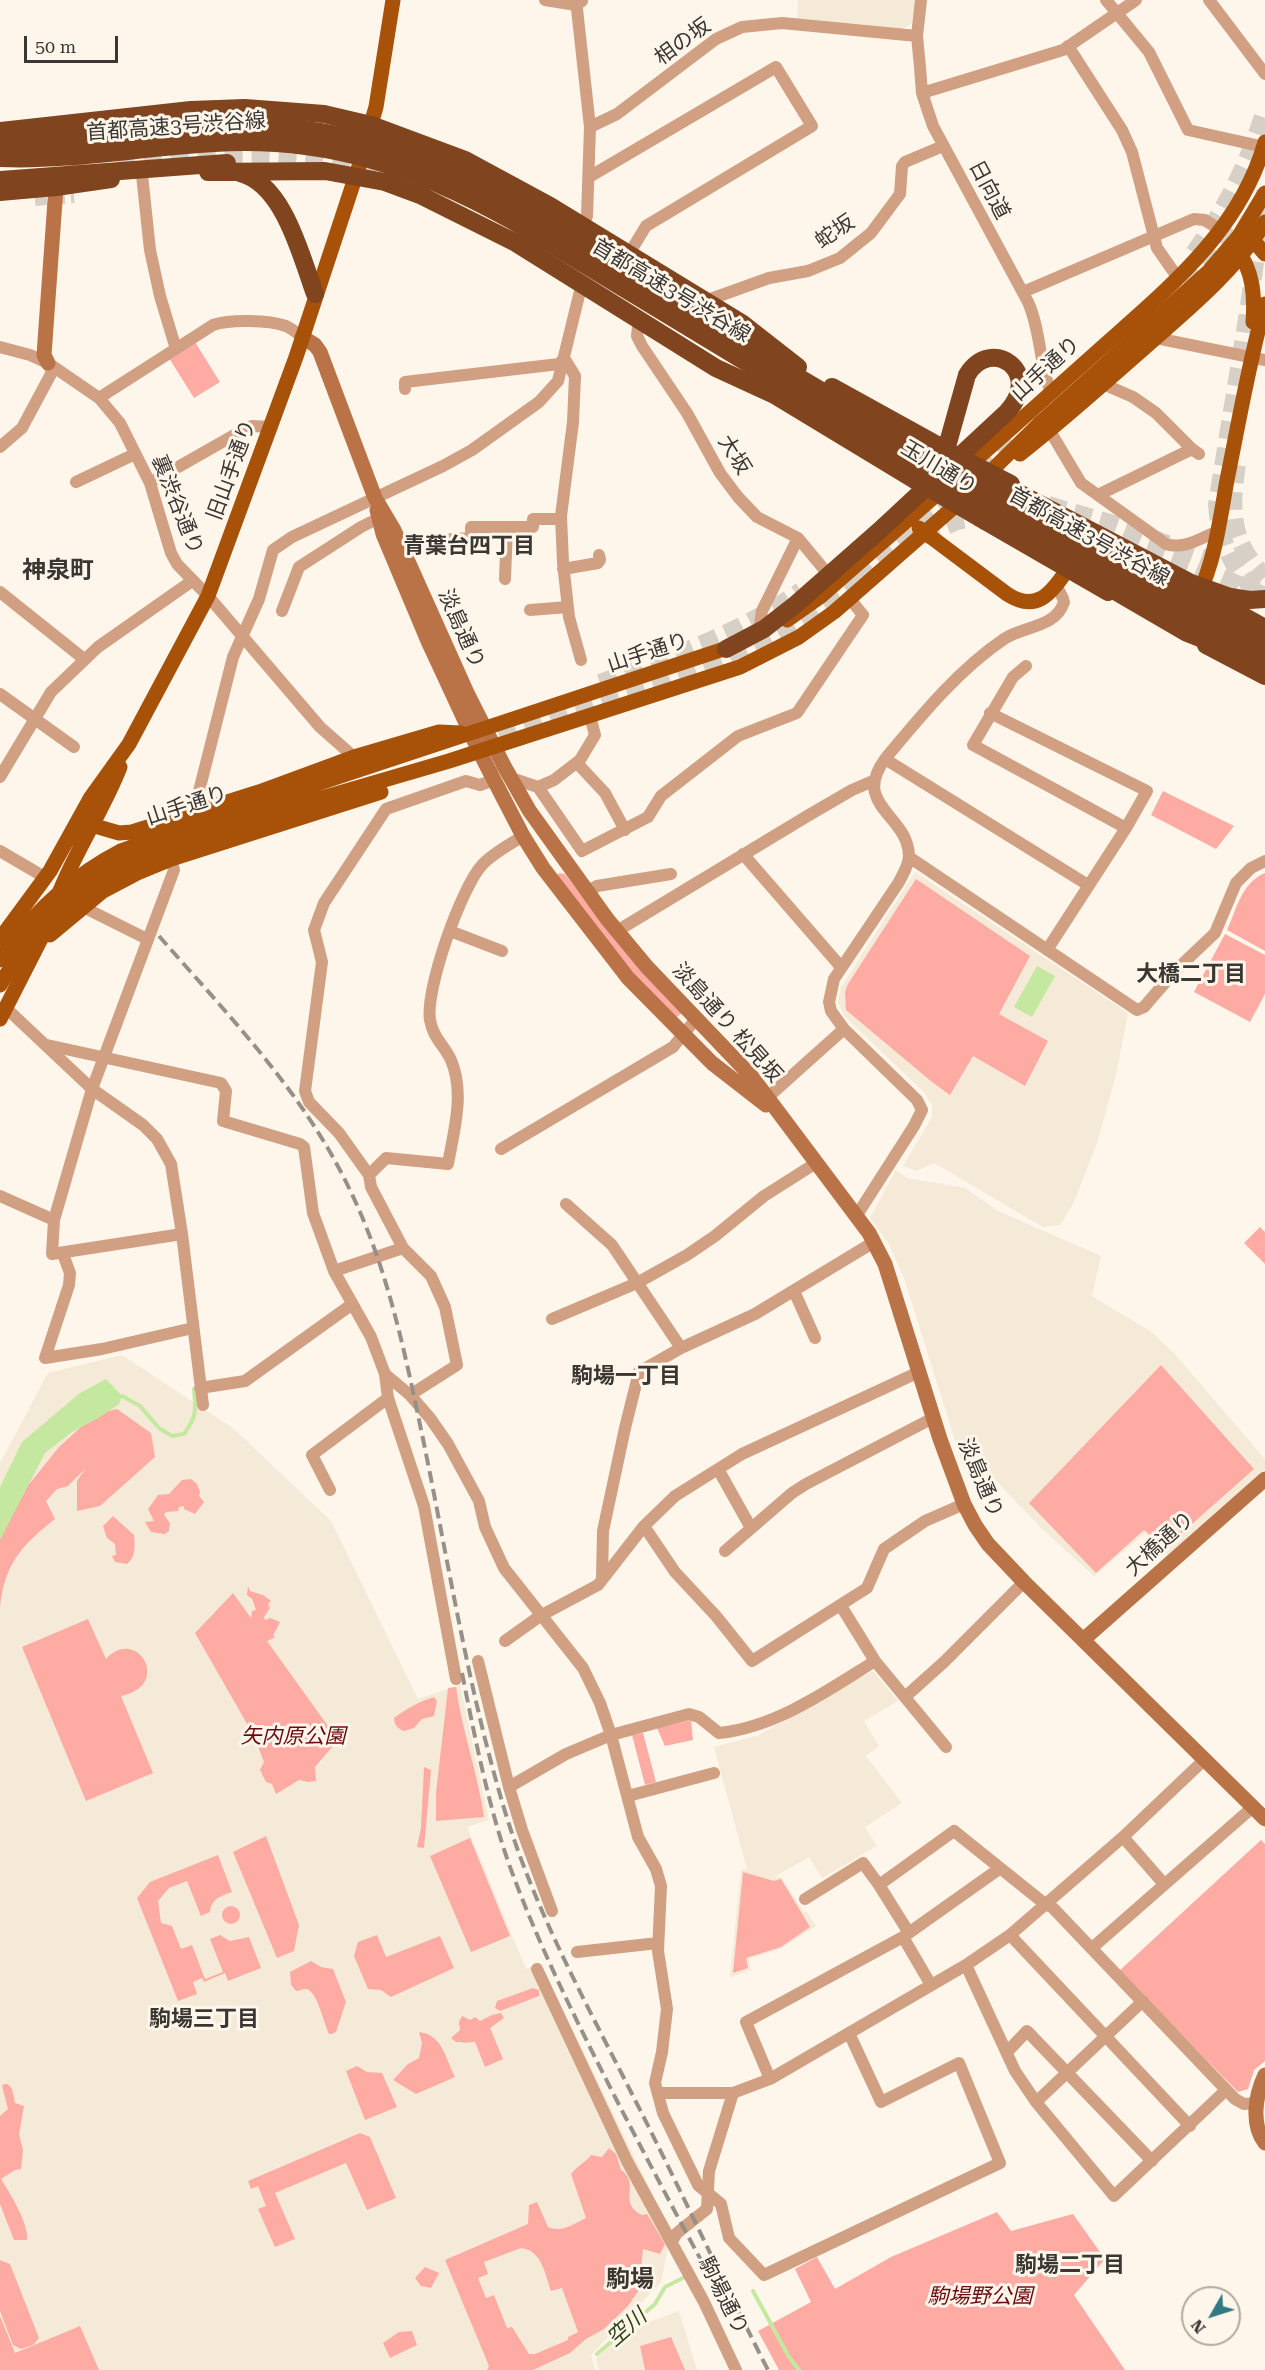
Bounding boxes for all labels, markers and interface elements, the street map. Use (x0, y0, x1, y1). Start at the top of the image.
street label: 相の坂 (650, 13, 716, 71)
scale bar (27, 24, 122, 62)
text: 50 m (35, 36, 76, 57)
street label: 首都高速3号渋谷線 (85, 108, 267, 146)
street label: 日向道 (963, 156, 1015, 224)
street label: 蛇坂 (811, 210, 859, 254)
street label: 首都高速3号渋谷線 (587, 234, 755, 348)
street label: 山手通り (1006, 332, 1086, 406)
street label: 旧山手通り (202, 416, 262, 524)
street label: 大坂 (712, 431, 756, 479)
street label: 玉川通り (897, 436, 981, 500)
street label: 裏渋谷通り (146, 452, 208, 558)
street label: 首都高速3号渋谷線 (1004, 482, 1174, 592)
district label: 青葉台四丁目 (403, 534, 535, 560)
district label: 神泉町 (22, 557, 94, 585)
street label: 淡島通り (432, 586, 490, 672)
street label: 山手通り (604, 628, 692, 678)
street label: 山手通り (143, 781, 231, 831)
street label: 淡島通り 松見坂 (667, 958, 787, 1088)
district label: 大橋二丁目 (1136, 962, 1246, 988)
district label: 駒場一丁目 (571, 1364, 681, 1390)
street label: 淡島通り (952, 1434, 1008, 1522)
street label: 大橋通り (1120, 1507, 1200, 1581)
park label: 矢内原公園 (241, 1724, 345, 1750)
district label: 駒場三丁目 (149, 2007, 259, 2033)
street label: 駒場通り (693, 2253, 753, 2339)
district label: 駒場二丁目 (1015, 2253, 1125, 2279)
district label: 駒場 (606, 2266, 654, 2294)
park label: 駒場野公園 (928, 2284, 1032, 2310)
north arrow (1181, 2286, 1241, 2346)
water label: 空川 (602, 2304, 652, 2352)
text: N (1187, 2316, 1209, 2337)

